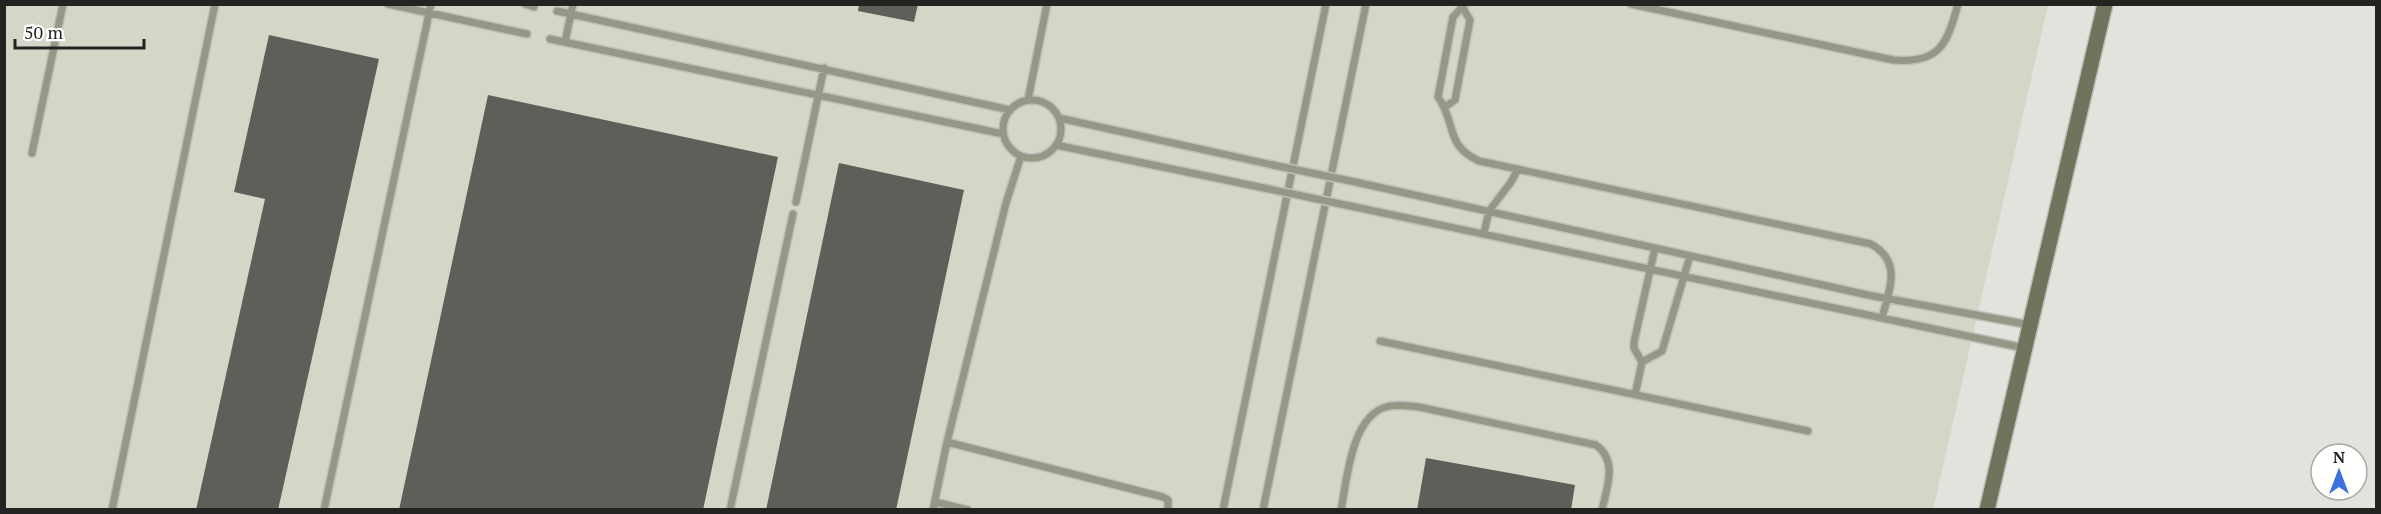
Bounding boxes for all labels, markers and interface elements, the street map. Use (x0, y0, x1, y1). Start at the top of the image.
scale bar (15, 12, 144, 50)
text: 50 m (24, 20, 64, 44)
north arrow (2309, 442, 2369, 502)
text: N (2333, 446, 2345, 468)

